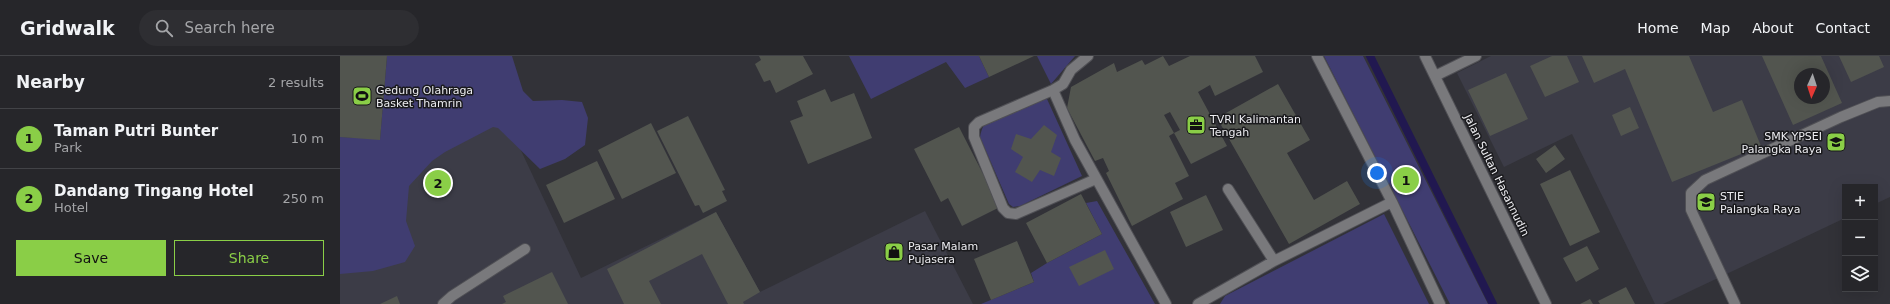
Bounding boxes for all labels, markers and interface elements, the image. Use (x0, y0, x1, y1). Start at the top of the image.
search box (139, 10, 419, 46)
text: Gridwalk (20, 17, 115, 39)
icon: search (153, 17, 175, 39)
text: Search here (185, 19, 275, 37)
text: Home (1637, 20, 1679, 36)
text: Map (1701, 20, 1730, 36)
text: About (1752, 20, 1794, 36)
text: Contact (1816, 20, 1870, 36)
north arrow (1794, 68, 1830, 104)
text: Nearby (16, 72, 85, 92)
text: 2 results (268, 75, 324, 90)
place label: Gedung Olahraga Basket Thamrin (376, 84, 473, 110)
sports icon: Gedung Olahraga Basket Thamrin (351, 85, 373, 107)
street label: Jalan Sultan Hasannudin (1461, 111, 1532, 238)
place label: TVRI Kalimantan Tengah (1209, 113, 1301, 139)
office icon: TVRI Kalimantan Tengah (1185, 114, 1207, 136)
text: Taman Putri Bunter (54, 122, 218, 140)
place label: SMK YPSEI Palangka Raya (1742, 130, 1822, 156)
text: 1 (24, 131, 34, 146)
text: 10 m (291, 131, 324, 146)
school or university icon: SMK YPSEI Palangka Raya (1825, 131, 1847, 153)
text: Park (54, 140, 82, 155)
your location (1367, 163, 1387, 183)
pin: 1 (1393, 165, 1419, 195)
pin: 2 (425, 168, 451, 198)
text: Dandang Tingang Hotel (54, 182, 254, 200)
map controls (1842, 184, 1878, 292)
button: + (1842, 184, 1878, 220)
place label: STIE Palangka Raya (1720, 190, 1800, 216)
text: 2 (24, 191, 34, 206)
text: 250 m (282, 191, 324, 206)
school or university icon: STIE Palangka Raya (1695, 191, 1717, 213)
text: Hotel (54, 200, 88, 215)
button: − (1842, 220, 1878, 256)
button: Save (16, 240, 166, 276)
button: Share (174, 240, 324, 276)
place label: Pasar Malam Pujasera (908, 240, 978, 266)
shop icon: Pasar Malam Pujasera (883, 241, 905, 263)
button: layers (1842, 256, 1878, 292)

